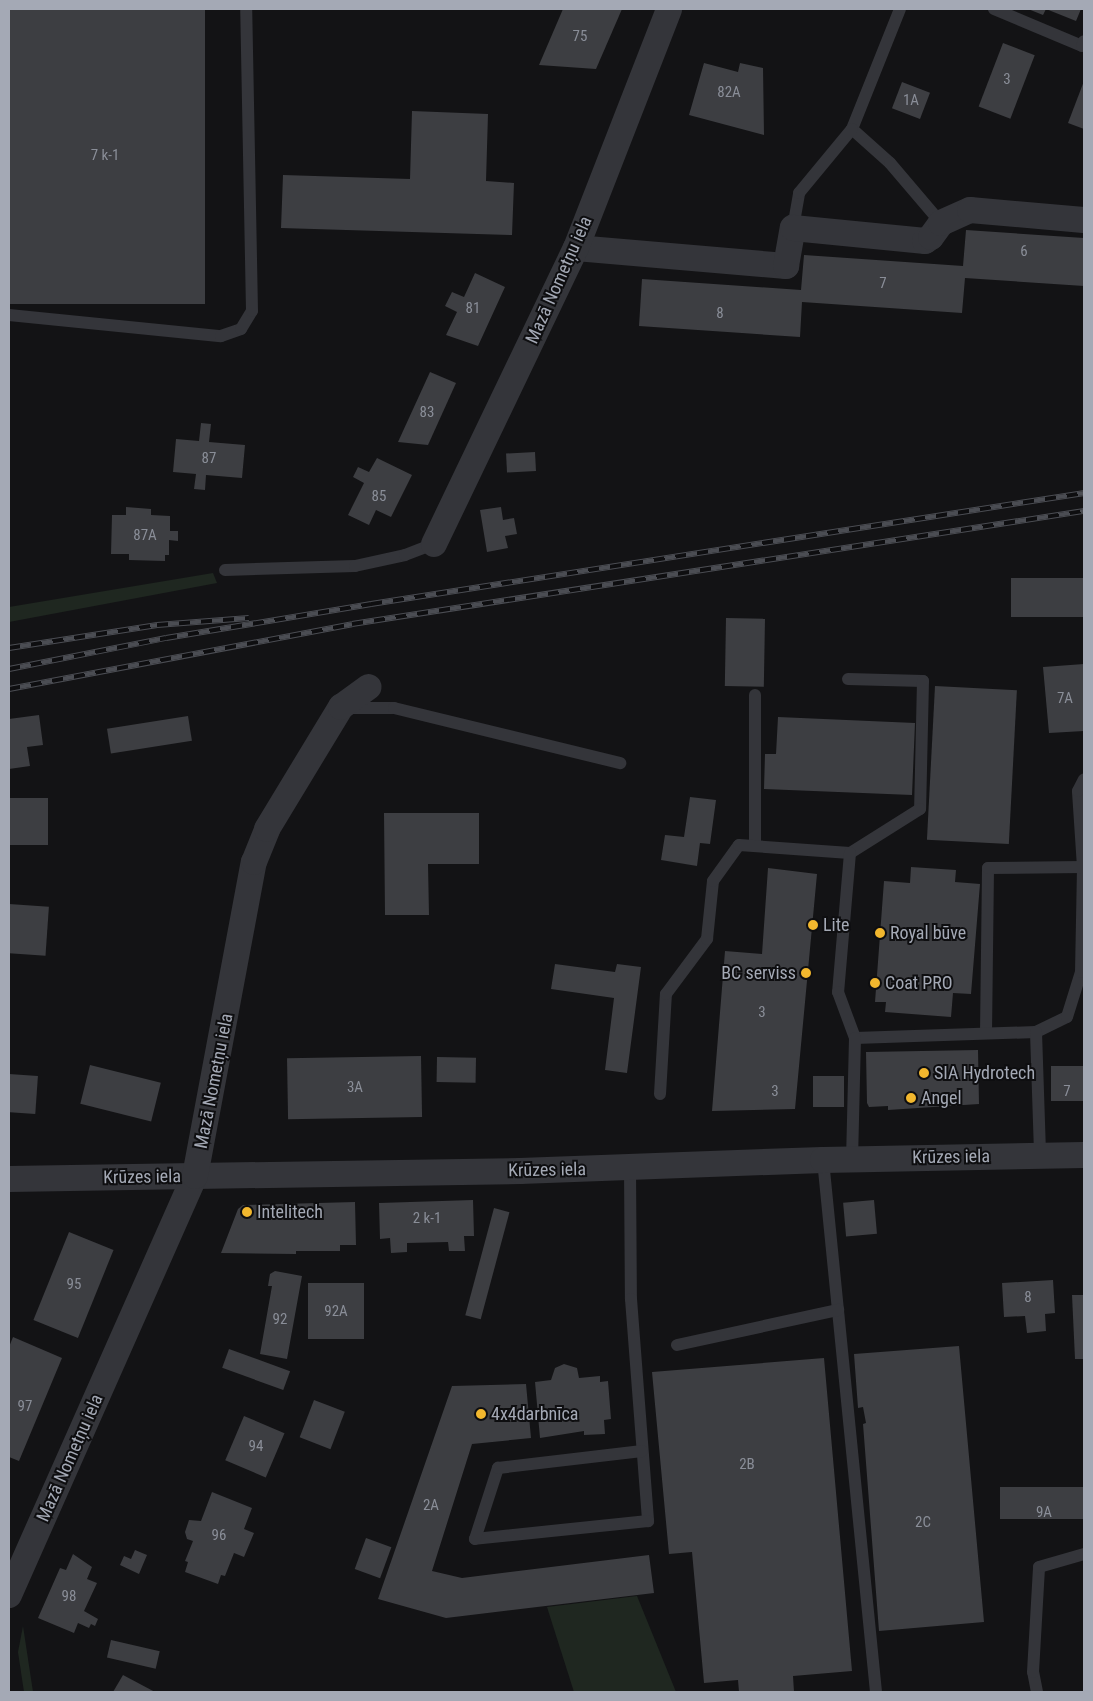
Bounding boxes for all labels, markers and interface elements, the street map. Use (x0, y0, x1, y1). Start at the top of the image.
house number: 75 (573, 28, 587, 46)
house number: 3 (1003, 71, 1011, 89)
house number: 82A (717, 84, 741, 102)
house number: 1A (903, 92, 919, 110)
house number: 7 k-1 (91, 147, 119, 165)
street label: Mazā Nometņu iela (521, 213, 597, 347)
house number: 6 (1020, 243, 1028, 261)
house number: 7 (879, 275, 887, 293)
house number: 81 (466, 300, 480, 318)
house number: 8 (716, 305, 724, 323)
house number: 83 (420, 404, 434, 422)
house number: 87 (202, 450, 216, 468)
house number: 85 (372, 488, 386, 506)
house number: 87A (133, 527, 157, 545)
house number: 7A (1057, 690, 1073, 708)
place label: Lite (823, 914, 849, 936)
marker: Lite (807, 919, 819, 931)
place label: Royal būve (890, 922, 966, 944)
marker: Royal būve (874, 927, 886, 939)
place label: BC serviss (721, 962, 796, 984)
marker: BC serviss (800, 967, 812, 979)
place label: Coat PRO (885, 972, 953, 994)
marker: Coat PRO (869, 977, 881, 989)
house number: 3 (758, 1004, 766, 1022)
street label: Mazā Nometņu iela (190, 1012, 238, 1150)
place label: SIA Hydrotech (934, 1062, 1035, 1084)
marker: SIA Hydrotech (918, 1067, 930, 1079)
house number: 3A (347, 1079, 363, 1097)
house number: 3 (771, 1083, 779, 1101)
house number: 7 (1063, 1083, 1071, 1101)
place label: Angel (921, 1087, 962, 1109)
marker: Angel (905, 1092, 917, 1104)
street label: Krūzes iela (912, 1146, 990, 1168)
street label: Krūzes iela (508, 1159, 586, 1181)
street label: Krūzes iela (103, 1166, 181, 1188)
place label: Intelitech (257, 1201, 323, 1223)
marker: Intelitech (241, 1206, 253, 1218)
house number: 2 k-1 (413, 1210, 441, 1228)
house number: 95 (67, 1276, 81, 1294)
house number: 8 (1024, 1289, 1032, 1307)
house number: 92A (324, 1303, 348, 1321)
house number: 92 (273, 1311, 287, 1329)
street label: Mazā Nometņu iela (32, 1391, 108, 1525)
house number: 97 (18, 1398, 32, 1416)
place label: 4x4darbnīca (491, 1403, 578, 1425)
marker: 4x4darbnīca (475, 1408, 487, 1420)
house number: 94 (249, 1438, 263, 1456)
house number: 2B (739, 1456, 755, 1474)
house number: 2A (423, 1497, 439, 1515)
house number: 9A (1036, 1504, 1052, 1522)
house number: 2C (915, 1514, 931, 1532)
house number: 96 (212, 1527, 226, 1545)
house number: 98 (62, 1588, 76, 1606)

